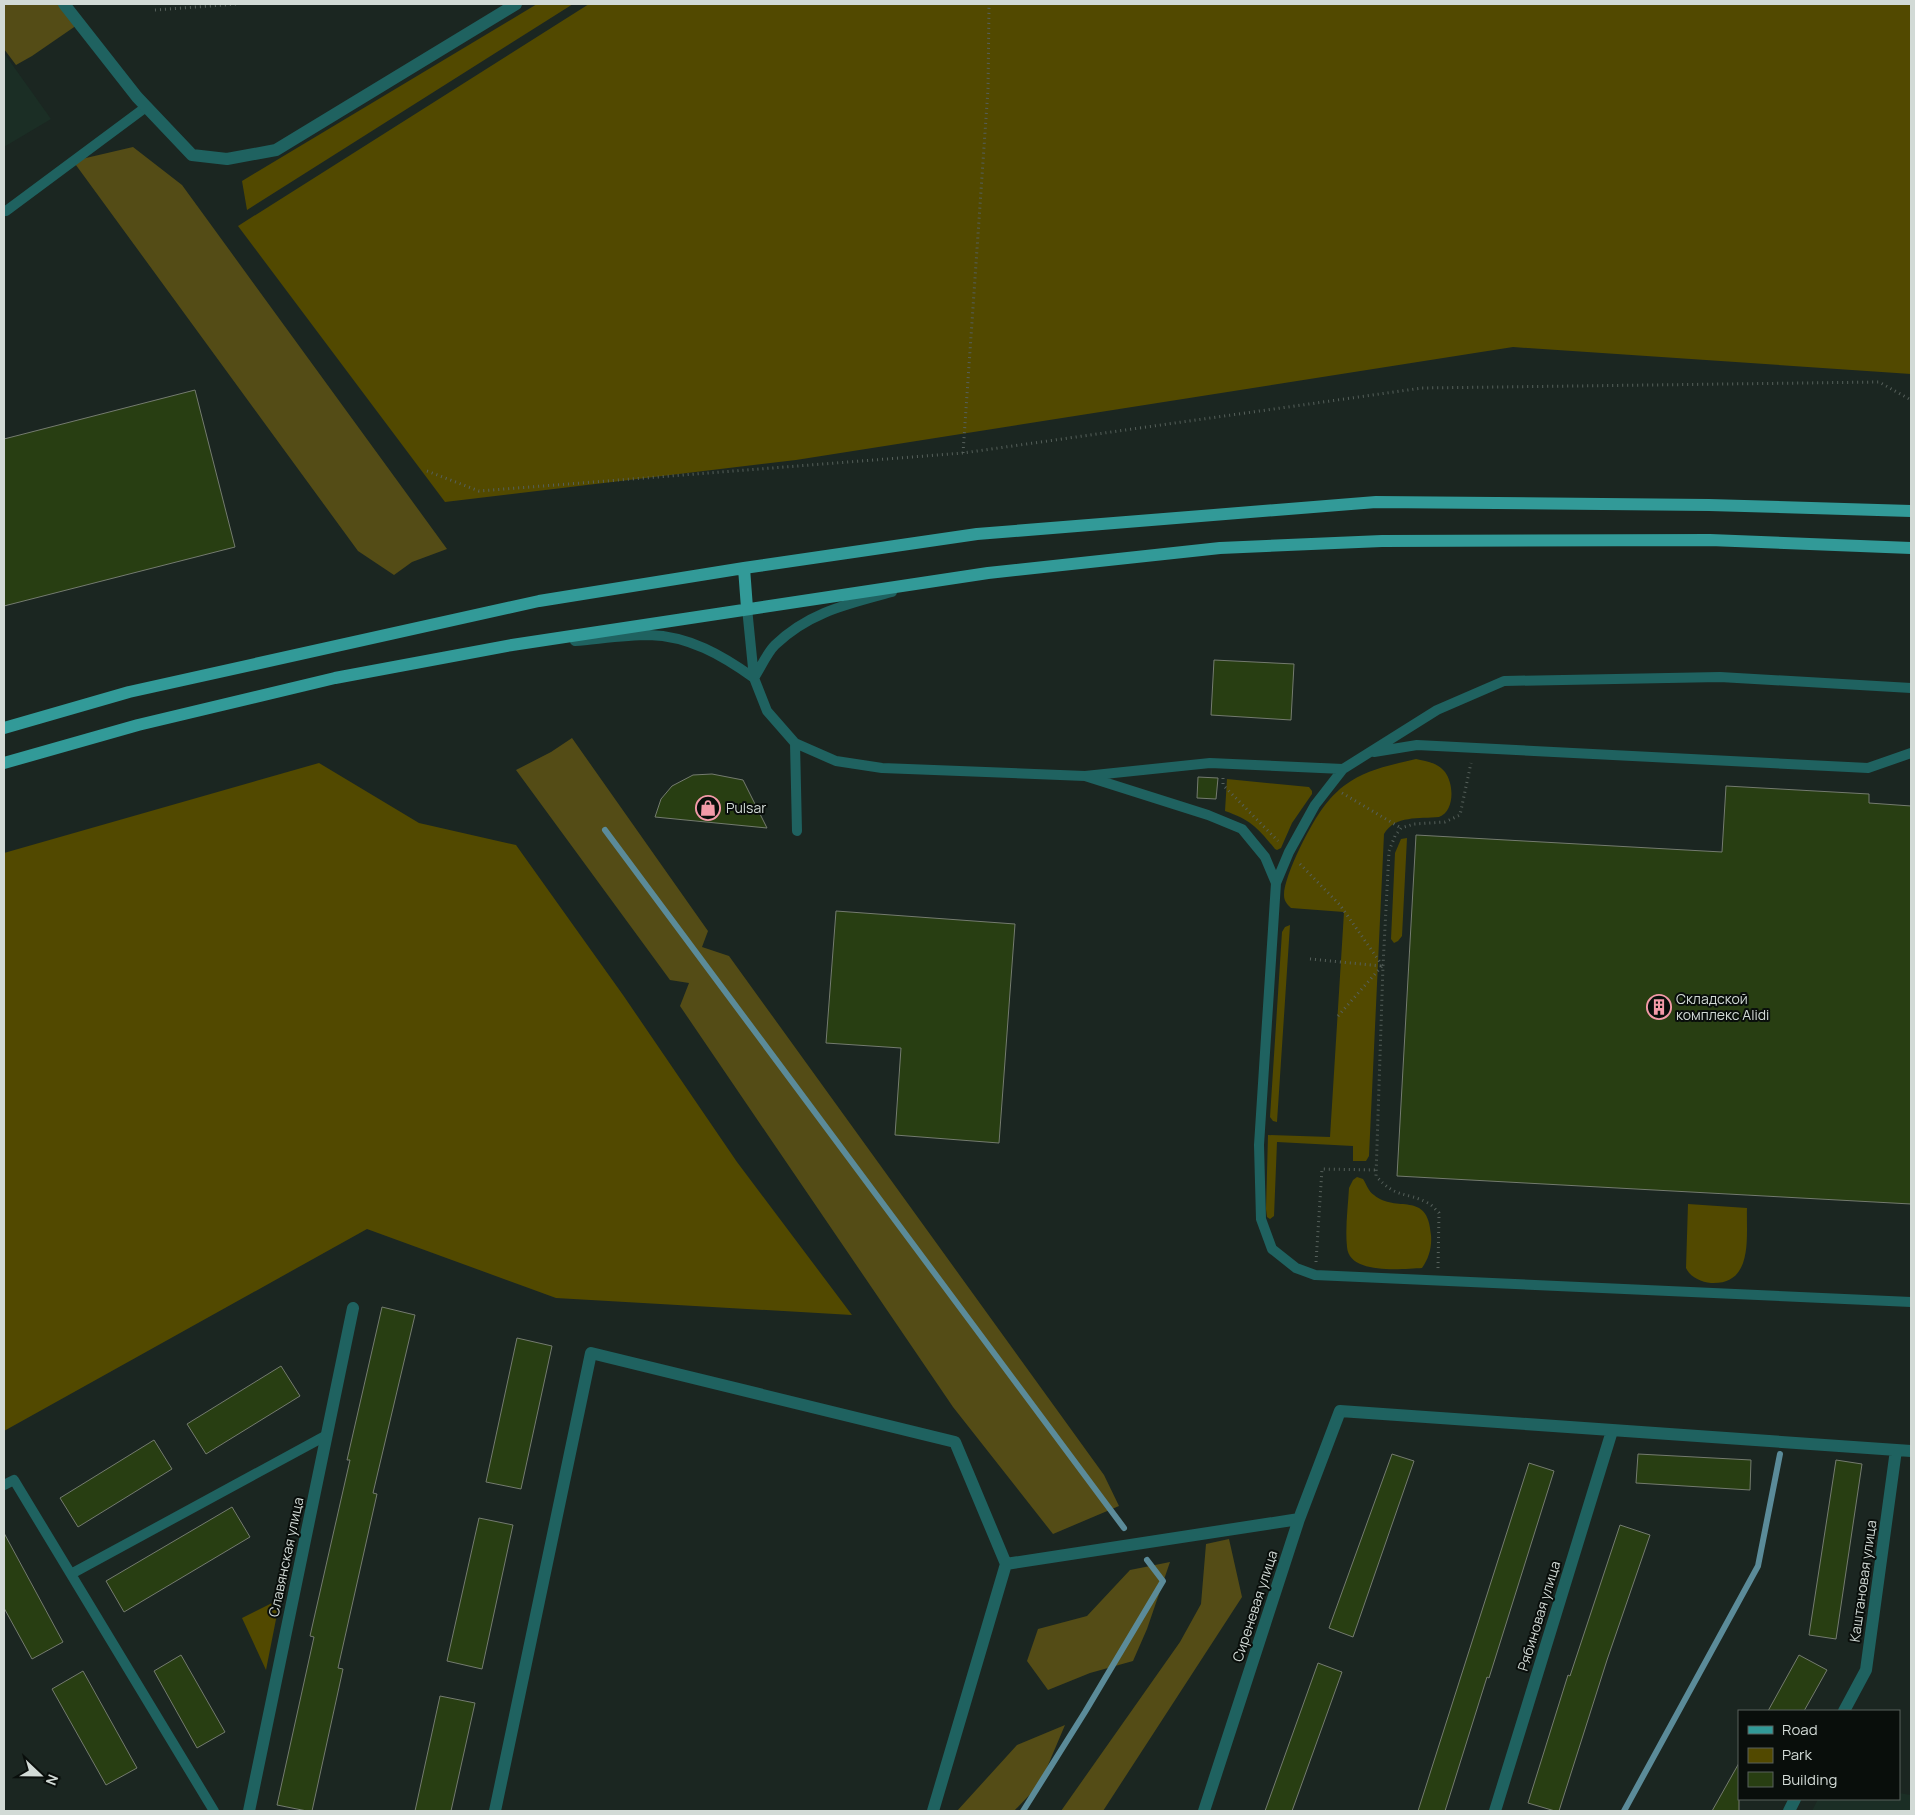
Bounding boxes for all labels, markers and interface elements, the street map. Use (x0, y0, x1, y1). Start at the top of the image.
shop icon: Pulsar (695, 795, 721, 821)
place label: Pulsar (726, 798, 766, 817)
place label: Складской комплекс Alidi (1676, 989, 1769, 1024)
building icon: Складской комплекс Alidi (1646, 994, 1672, 1020)
street label: Славянская улица (264, 1495, 307, 1618)
street label: Каштановая улица (1845, 1519, 1880, 1643)
street label: Сиреневая улица (1228, 1548, 1282, 1664)
street label: Рябиновая улица (1513, 1558, 1564, 1673)
legend (1738, 1710, 1900, 1800)
text: Road (1782, 1719, 1818, 1740)
text: Park (1782, 1744, 1812, 1765)
north arrow (15, 1750, 65, 1800)
text: Building (1782, 1769, 1837, 1790)
text: N (42, 1772, 63, 1788)

